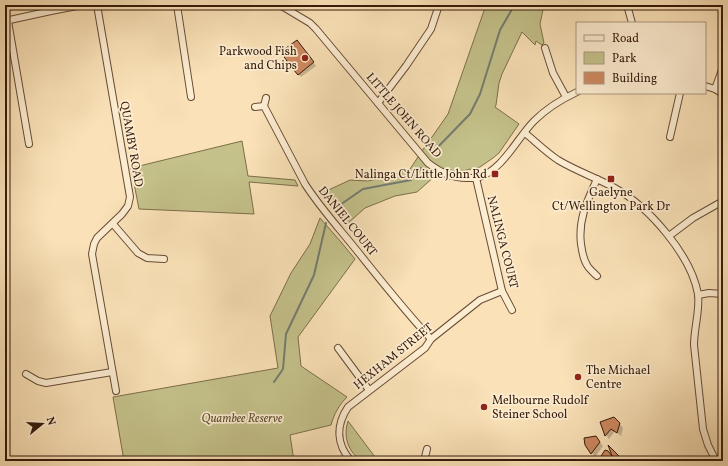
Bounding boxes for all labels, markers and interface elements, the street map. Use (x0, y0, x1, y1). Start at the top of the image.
legend (576, 22, 706, 94)
text: Road (612, 31, 639, 47)
place label: Parkwood Fish and Chips (219, 44, 297, 74)
text: Park (612, 51, 637, 67)
marker: Parkwood Fish and Chips (300, 53, 310, 63)
street label: LITTLE JOHN ROAD (362, 70, 445, 162)
text: Building (612, 71, 657, 87)
street label: QUAMBY ROAD (116, 100, 146, 188)
place label: Nalinga Ct/Little John Rd (355, 167, 487, 183)
marker: Nalinga Ct/Little John Rd (490, 169, 500, 179)
marker: Gaelyne Ct/Wellington Park Dr (606, 174, 616, 184)
street label: DANIEL COURT (314, 183, 380, 260)
place label: Gaelyne Ct/Wellington Park Dr (552, 185, 670, 215)
street label: NALINGA COURT (483, 194, 521, 290)
street label: HEXHAM STREET (351, 320, 437, 394)
place label: The Michael Centre (586, 363, 651, 393)
marker: The Michael Centre (573, 372, 583, 382)
place label: Melbourne Rudolf Steiner School (492, 393, 590, 423)
marker: Melbourne Rudolf Steiner School (479, 402, 489, 412)
north arrow (22, 404, 62, 444)
park label: Quambee Reserve (202, 411, 283, 427)
text: N (42, 415, 58, 427)

